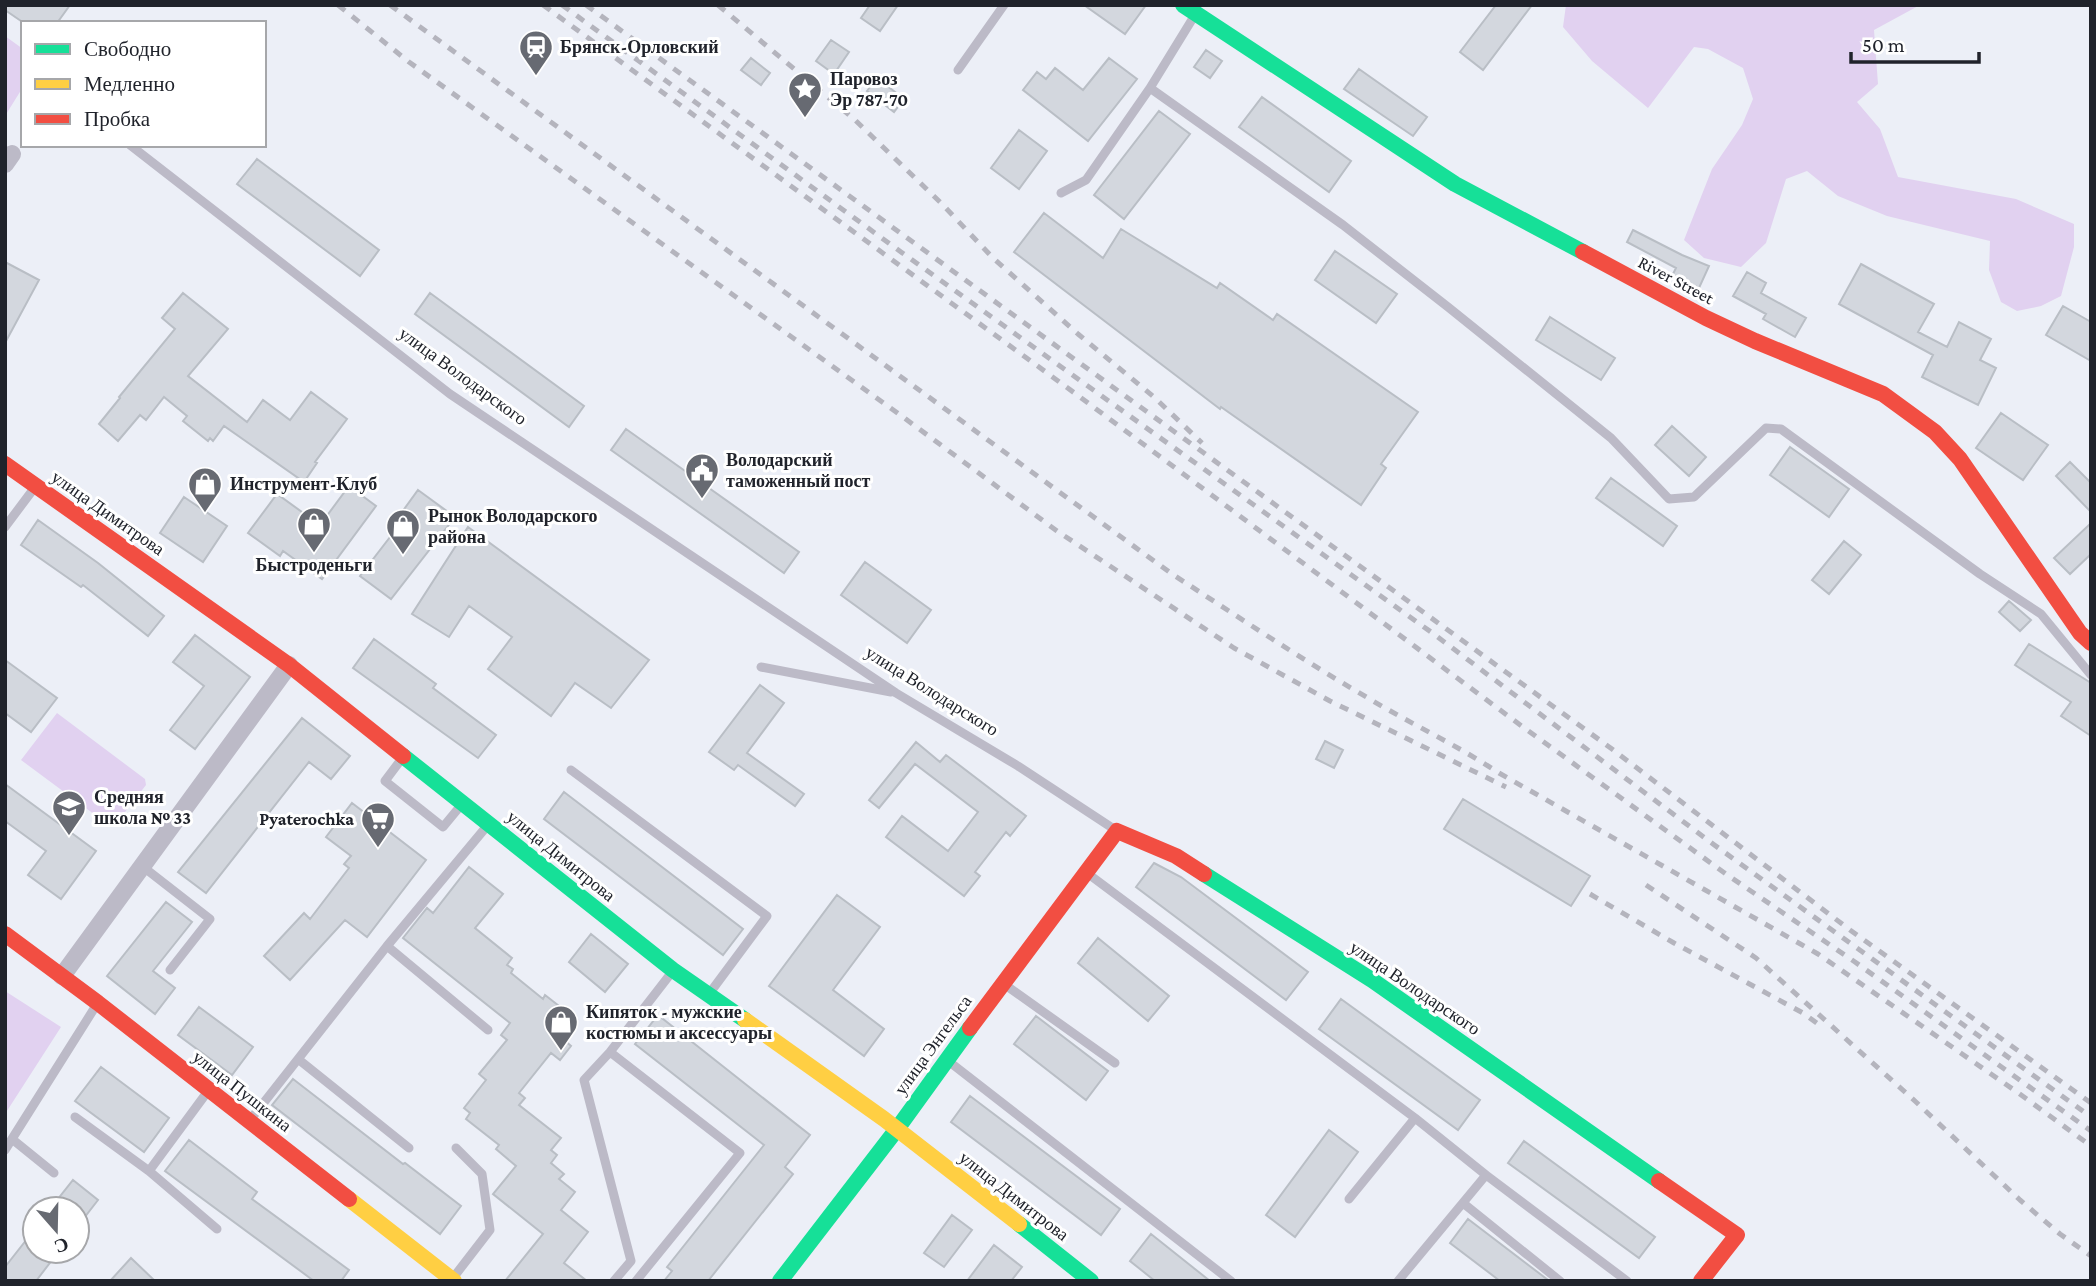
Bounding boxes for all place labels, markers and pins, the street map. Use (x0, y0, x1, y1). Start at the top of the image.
station icon: Брянск-Орловский (517, 28, 555, 77)
place label: Брянск-Орловский (560, 37, 719, 57)
place label: Паровоз Эр 787-70 (830, 69, 908, 110)
place icon: Паровоз Эр 787-70 (786, 70, 824, 119)
place label: Володарский таможенный пост (726, 450, 870, 491)
public building icon: Володарский таможенный пост (683, 451, 721, 500)
shop icon: Инструмент-Клуб (186, 465, 224, 514)
place label: Инструмент-Клуб (230, 474, 377, 494)
shop icon: Быстроденьги (295, 505, 333, 554)
place label: Рынок Володарского района (428, 506, 598, 547)
shop icon: Рынок Володарского района (384, 507, 422, 556)
place label: Быстроденьги (255, 555, 373, 575)
place label: Средняя школа № 33 (94, 787, 191, 828)
school or university icon: Средняя школа № 33 (50, 788, 88, 837)
supermarket icon: Pyaterochka (359, 800, 397, 849)
place label: Pyaterochka (259, 809, 354, 829)
place label: Кипяток - мужские костюмы и аксессуары (586, 1002, 772, 1043)
shop icon: Кипяток - мужские костюмы и аксессуары (542, 1003, 580, 1052)

